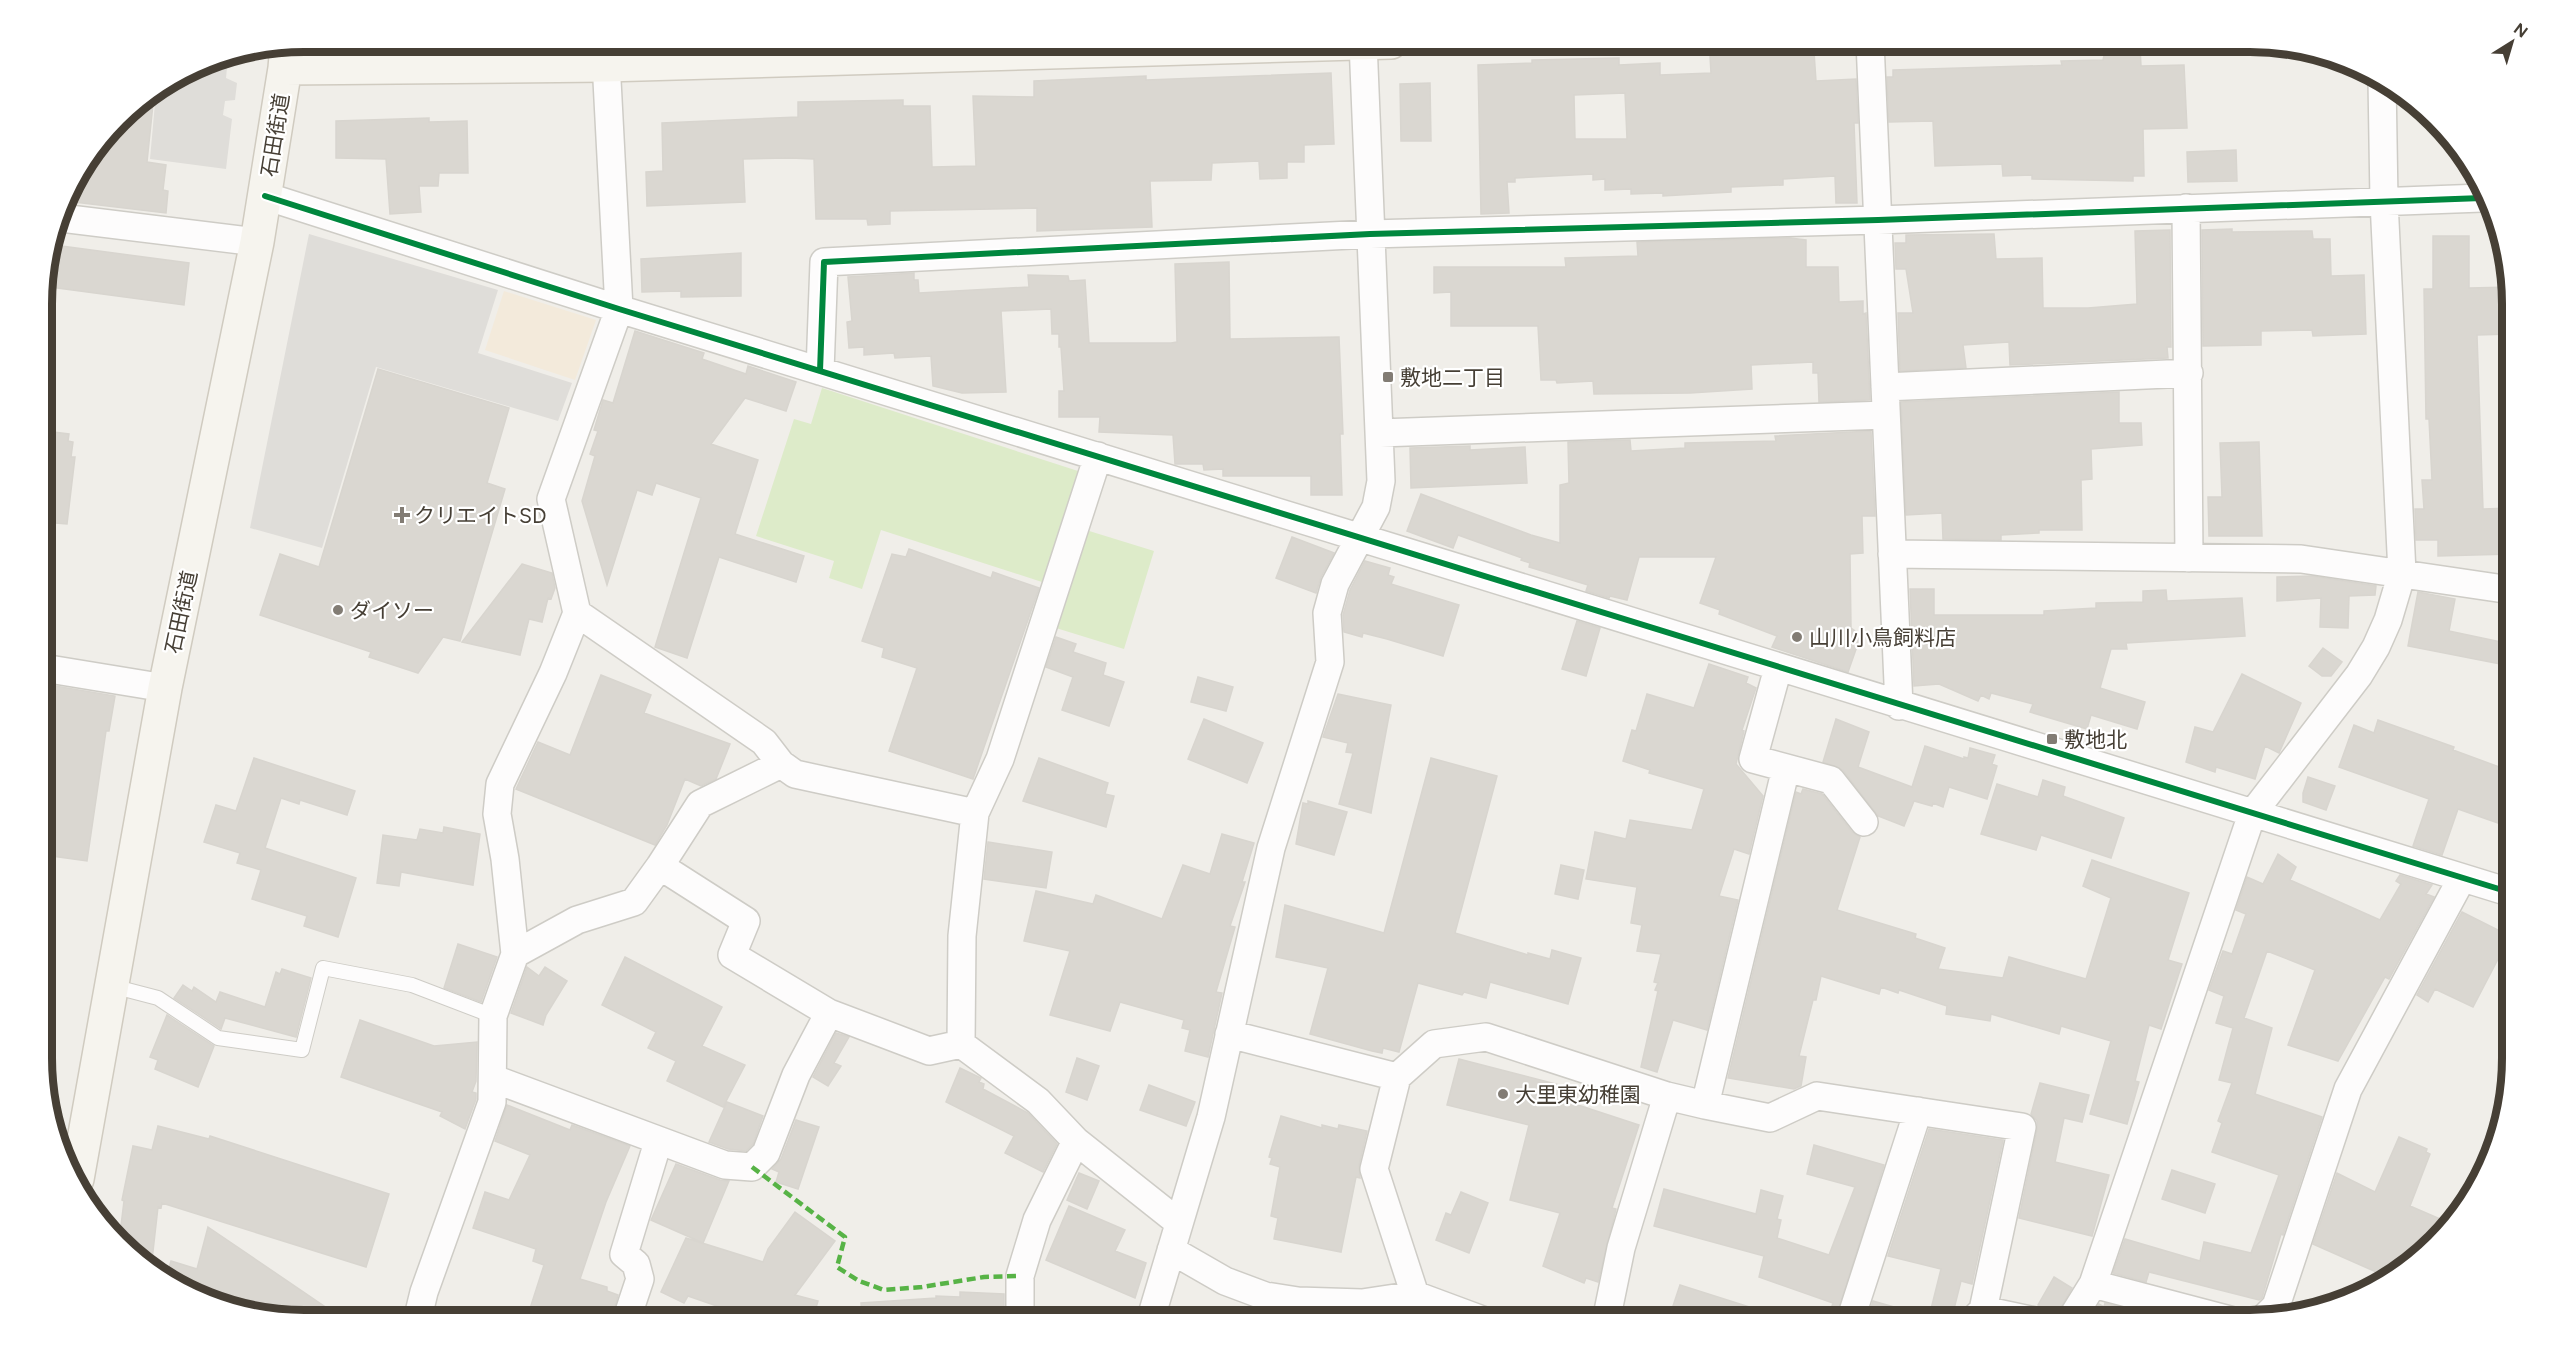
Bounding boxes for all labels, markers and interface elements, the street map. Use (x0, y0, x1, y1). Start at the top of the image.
north arrow (2482, 12, 2542, 72)
text: N (2510, 19, 2531, 42)
street label: 石田街道 (256, 92, 294, 178)
place label: 敷地二丁目 (1400, 365, 1505, 390)
marker: 敷地二丁目 (1381, 370, 1395, 384)
place label: クリエイトSD (414, 503, 546, 528)
marker: クリエイトSD (395, 508, 409, 522)
street label: 石田街道 (160, 568, 202, 656)
place label: ダイソー (350, 598, 434, 623)
marker: ダイソー (331, 603, 345, 617)
place label: 山川小鳥飼料店 (1809, 625, 1956, 650)
marker: 山川小鳥飼料店 (1790, 630, 1804, 644)
place label: 敷地北 (2064, 727, 2127, 752)
marker: 敷地北 (2045, 732, 2059, 746)
place label: 大里東幼稚園 (1515, 1082, 1641, 1107)
marker: 大里東幼稚園 (1496, 1087, 1510, 1101)

